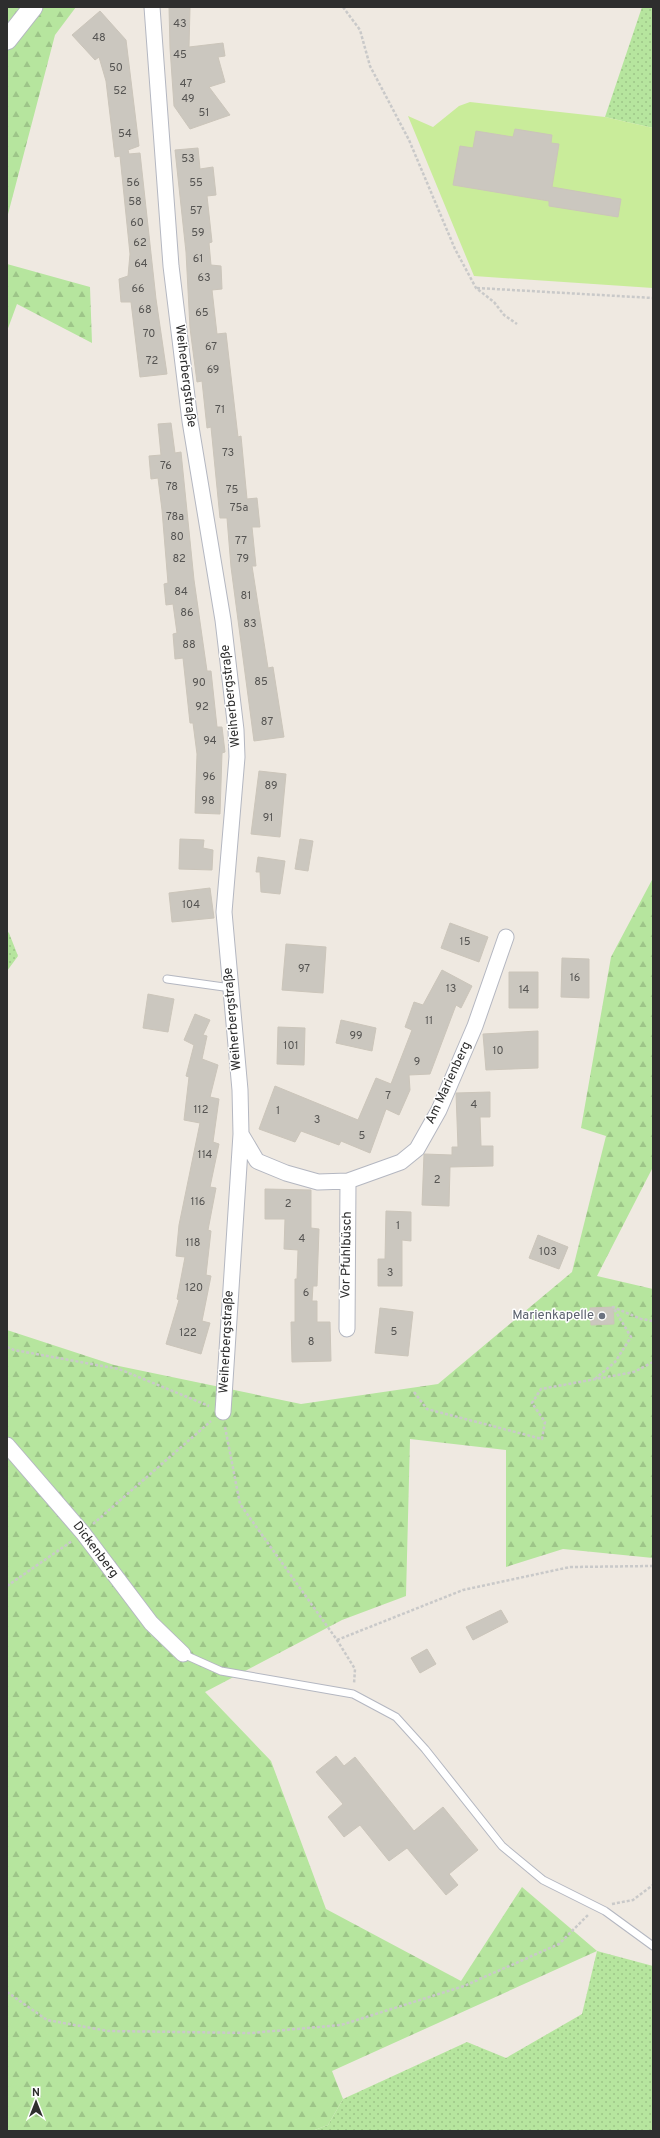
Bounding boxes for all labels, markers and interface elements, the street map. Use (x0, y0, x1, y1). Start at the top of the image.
house number: 43 (173, 17, 187, 31)
house number: 48 (92, 31, 106, 45)
house number: 45 (173, 48, 187, 62)
house number: 50 (109, 61, 123, 75)
house number: 47 (180, 77, 192, 91)
house number: 52 (113, 84, 127, 98)
house number: 49 (181, 92, 195, 106)
house number: 51 (199, 106, 209, 120)
house number: 54 (118, 127, 132, 141)
house number: 53 (181, 152, 195, 166)
house number: 56 (126, 176, 140, 190)
house number: 55 (189, 176, 203, 190)
house number: 58 (128, 195, 142, 209)
house number: 57 (190, 204, 202, 218)
house number: 60 (130, 216, 144, 230)
house number: 59 (191, 226, 205, 240)
house number: 62 (133, 236, 147, 250)
house number: 61 (193, 252, 203, 266)
house number: 64 (134, 257, 148, 271)
house number: 63 (197, 271, 211, 285)
house number: 66 (131, 282, 145, 296)
house number: 68 (138, 303, 152, 317)
house number: 65 (195, 306, 209, 320)
street label: Weiherbergstraße (171, 324, 199, 428)
house number: 70 (143, 327, 155, 341)
house number: 67 (205, 340, 217, 354)
house number: 72 (146, 354, 158, 368)
house number: 69 (207, 363, 219, 377)
house number: 71 (215, 403, 225, 417)
house number: 73 (222, 446, 234, 460)
house number: 76 (160, 459, 172, 473)
house number: 78 (166, 480, 178, 494)
house number: 75 (226, 483, 238, 497)
house number: 75a (230, 501, 248, 515)
house number: 78a (166, 510, 184, 524)
house number: 80 (170, 530, 184, 544)
house number: 77 (235, 534, 247, 548)
house number: 82 (172, 552, 186, 566)
house number: 79 (237, 552, 249, 566)
house number: 84 (174, 585, 188, 599)
house number: 81 (241, 589, 251, 603)
house number: 86 (180, 606, 194, 620)
house number: 83 (243, 617, 257, 631)
house number: 88 (182, 638, 196, 652)
street label: Weiherbergstraße (218, 644, 244, 748)
house number: 85 (254, 675, 268, 689)
house number: 90 (192, 676, 206, 690)
house number: 92 (195, 700, 209, 714)
house number: 87 (261, 715, 273, 729)
house number: 94 (203, 734, 217, 748)
house number: 96 (202, 770, 216, 784)
house number: 89 (264, 779, 278, 793)
house number: 98 (201, 794, 215, 808)
house number: 91 (263, 811, 273, 825)
house number: 104 (182, 898, 200, 912)
house number: 15 (460, 935, 471, 949)
house number: 97 (298, 962, 310, 976)
street label: Weiherbergstraße (221, 967, 245, 1071)
house number: 16 (570, 971, 580, 985)
house number: 13 (446, 982, 456, 996)
house number: 14 (519, 983, 530, 997)
house number: 11 (425, 1014, 433, 1028)
house number: 99 (349, 1029, 363, 1043)
house number: 101 (283, 1039, 299, 1053)
street label: Am Marienberg (423, 1039, 475, 1127)
house number: 10 (492, 1044, 504, 1058)
house number: 9 (414, 1055, 420, 1069)
house number: 7 (385, 1089, 391, 1103)
house number: 4 (471, 1098, 478, 1112)
house number: 112 (194, 1103, 208, 1117)
house number: 1 (276, 1104, 280, 1118)
house number: 3 (314, 1113, 320, 1127)
house number: 5 (359, 1129, 366, 1143)
house number: 114 (198, 1148, 213, 1162)
house number: 2 (434, 1173, 440, 1187)
house number: 116 (191, 1195, 205, 1209)
house number: 2 (285, 1197, 291, 1211)
street label: Vor Pfuhlbüsch (338, 1211, 356, 1299)
house number: 1 (396, 1219, 400, 1233)
house number: 4 (299, 1232, 306, 1246)
house number: 118 (186, 1236, 200, 1250)
house number: 103 (539, 1245, 557, 1259)
house number: 3 (387, 1266, 393, 1280)
house number: 120 (185, 1281, 203, 1295)
house number: 6 (303, 1286, 309, 1300)
street label: Weiherbergstraße (216, 1290, 238, 1394)
place label: Marienkapelle (512, 1308, 594, 1324)
marker: Marienkapelle (597, 1311, 607, 1321)
house number: 5 (391, 1325, 398, 1339)
house number: 122 (179, 1326, 197, 1340)
house number: 8 (308, 1335, 314, 1349)
street label: Dickenberg (69, 1519, 121, 1581)
north arrow (16, 2082, 56, 2122)
text: N (32, 2086, 40, 2100)

